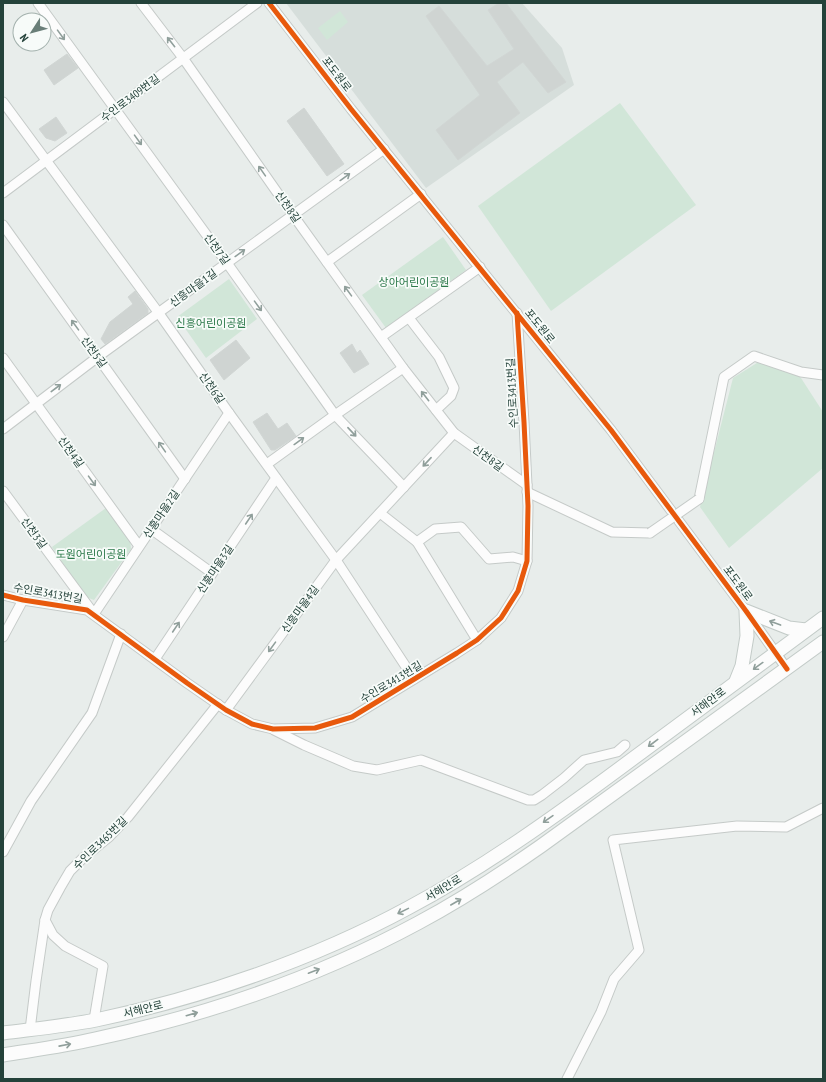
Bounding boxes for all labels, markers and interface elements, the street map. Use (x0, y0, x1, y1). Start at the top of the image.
north arrow (12, 12, 52, 52)
one-way arrow (57, 29, 65, 40)
text: N (16, 31, 31, 44)
one-way arrow (167, 37, 175, 48)
street label: 포도원로 (319, 54, 355, 94)
street label: 수인로3409번길 (98, 71, 162, 125)
one-way arrow (134, 134, 142, 145)
one-way arrow (258, 166, 266, 177)
one-way arrow (340, 173, 351, 181)
street label: 신천8길 (272, 189, 304, 225)
street label: 신천7길 (201, 231, 233, 267)
one-way arrow (234, 249, 245, 257)
street label: 신흥마을1길 (166, 266, 220, 310)
park label: 상아어린이공원 (379, 275, 449, 289)
one-way arrow (344, 286, 352, 297)
one-way arrow (254, 300, 262, 311)
street label: 포도원로 (522, 306, 558, 346)
park label: 신흥어린이공원 (176, 316, 246, 330)
one-way arrow (71, 320, 79, 331)
street label: 신천5길 (78, 334, 110, 370)
street label: 수인로3413번길 (503, 357, 521, 429)
street label: 신천6길 (196, 370, 228, 406)
one-way arrow (51, 384, 62, 392)
one-way arrow (421, 390, 429, 401)
one-way arrow (347, 427, 357, 437)
street label: 신천4길 (55, 434, 87, 470)
one-way arrow (293, 437, 304, 446)
one-way arrow (158, 442, 166, 453)
street label: 신천8길 (470, 442, 506, 474)
one-way arrow (423, 457, 432, 467)
one-way arrow (88, 475, 96, 486)
street label: 신흥마을2길 (140, 487, 182, 541)
one-way arrow (245, 513, 253, 525)
street label: 신천3길 (18, 515, 50, 551)
street label: 신흥마을3길 (194, 542, 236, 596)
park label: 도원어린이공원 (56, 547, 126, 561)
street label: 포도원로 (720, 563, 756, 603)
street label: 수인로3413번길 (12, 580, 84, 606)
street label: 신흥마을4길 (278, 582, 322, 636)
one-way arrow (769, 619, 782, 626)
one-way arrow (172, 622, 180, 633)
one-way arrow (268, 641, 276, 652)
street label: 수인로3413번길 (357, 658, 425, 706)
one-way arrow (752, 662, 763, 670)
street label: 서해안로 (688, 684, 728, 720)
one-way arrow (648, 739, 659, 747)
street label: 수인로3465번길 (70, 814, 130, 872)
one-way arrow (543, 815, 554, 823)
street label: 서해안로 (422, 872, 464, 904)
one-way arrow (450, 897, 462, 905)
one-way arrow (397, 908, 409, 915)
one-way arrow (308, 967, 320, 975)
street label: 서해안로 (122, 997, 164, 1021)
one-way arrow (185, 1010, 198, 1018)
one-way arrow (58, 1041, 71, 1049)

